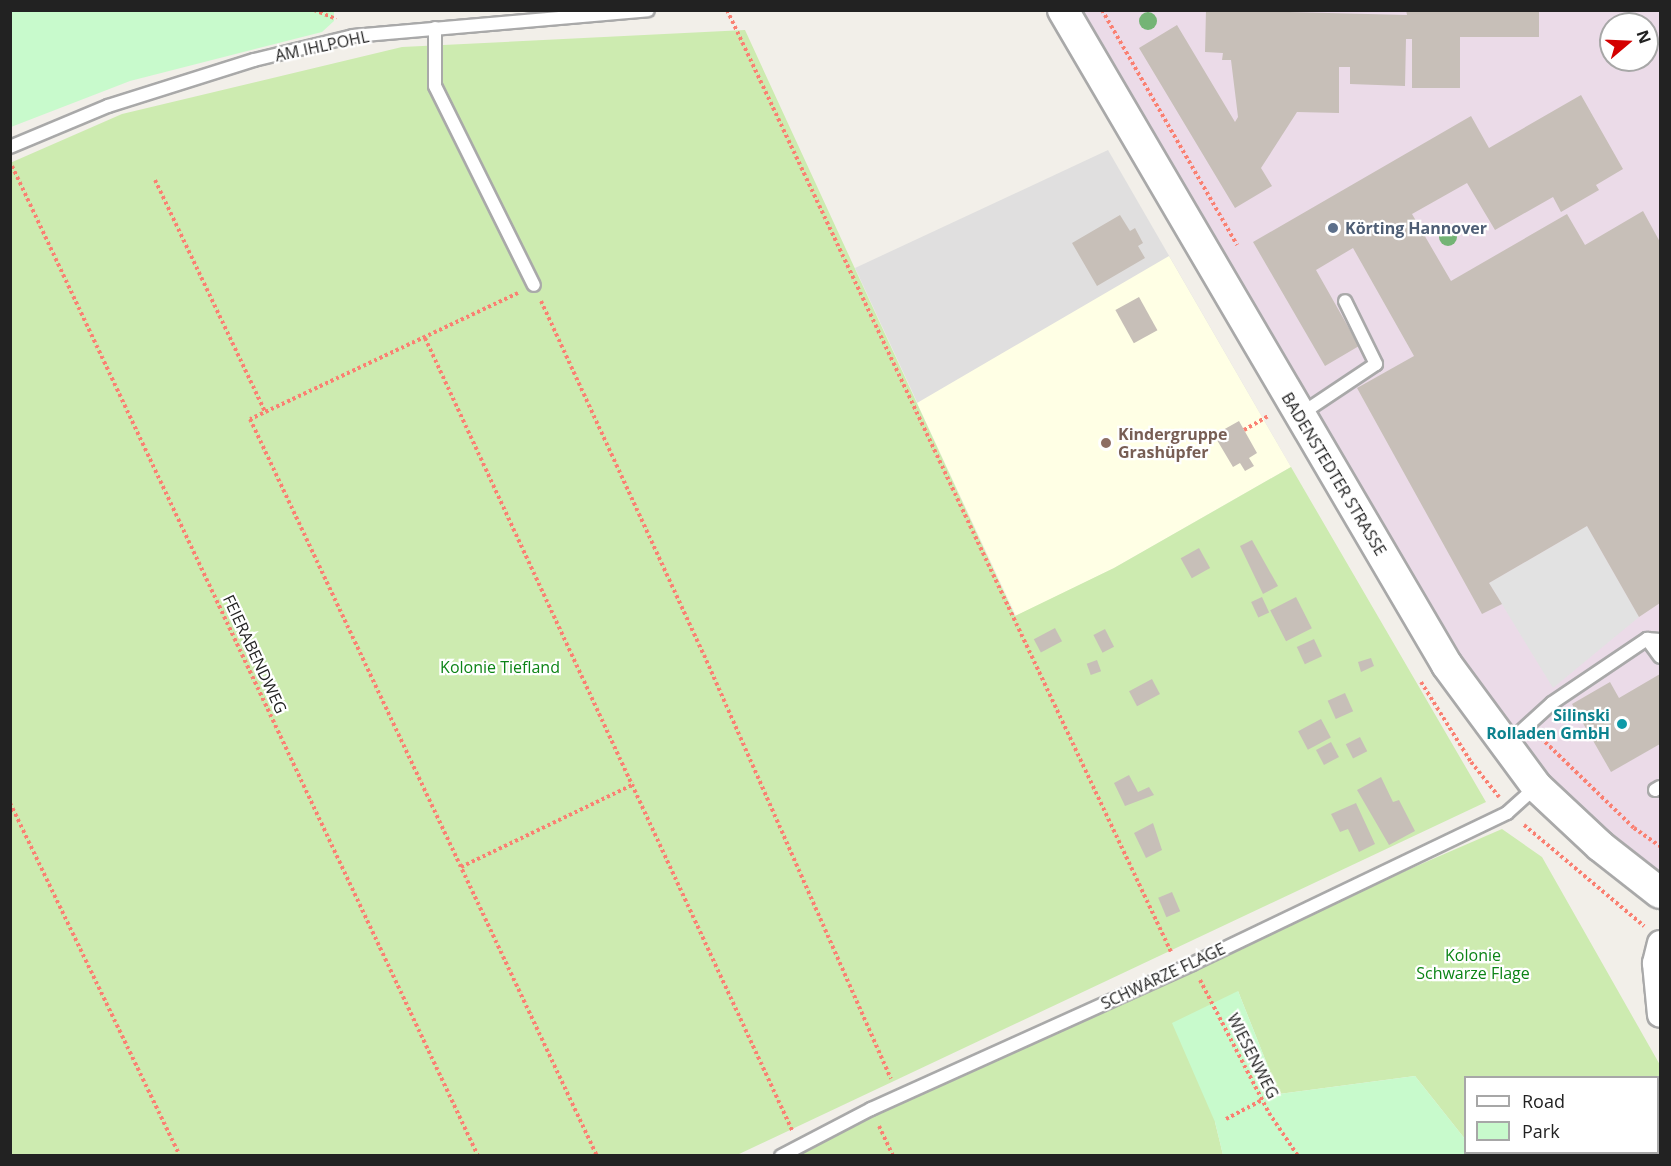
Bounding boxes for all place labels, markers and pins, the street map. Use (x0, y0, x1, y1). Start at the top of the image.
place label: Körting Hannover (1345, 218, 1487, 238)
marker: Körting Hannover (1326, 221, 1340, 235)
place label: Kindergruppe Grashüpfer (1118, 424, 1227, 462)
marker: Kindergruppe Grashüpfer (1099, 436, 1113, 450)
place label: Silinski Rolladen GmbH (1486, 705, 1610, 743)
marker: Silinski Rolladen GmbH (1615, 717, 1629, 731)

